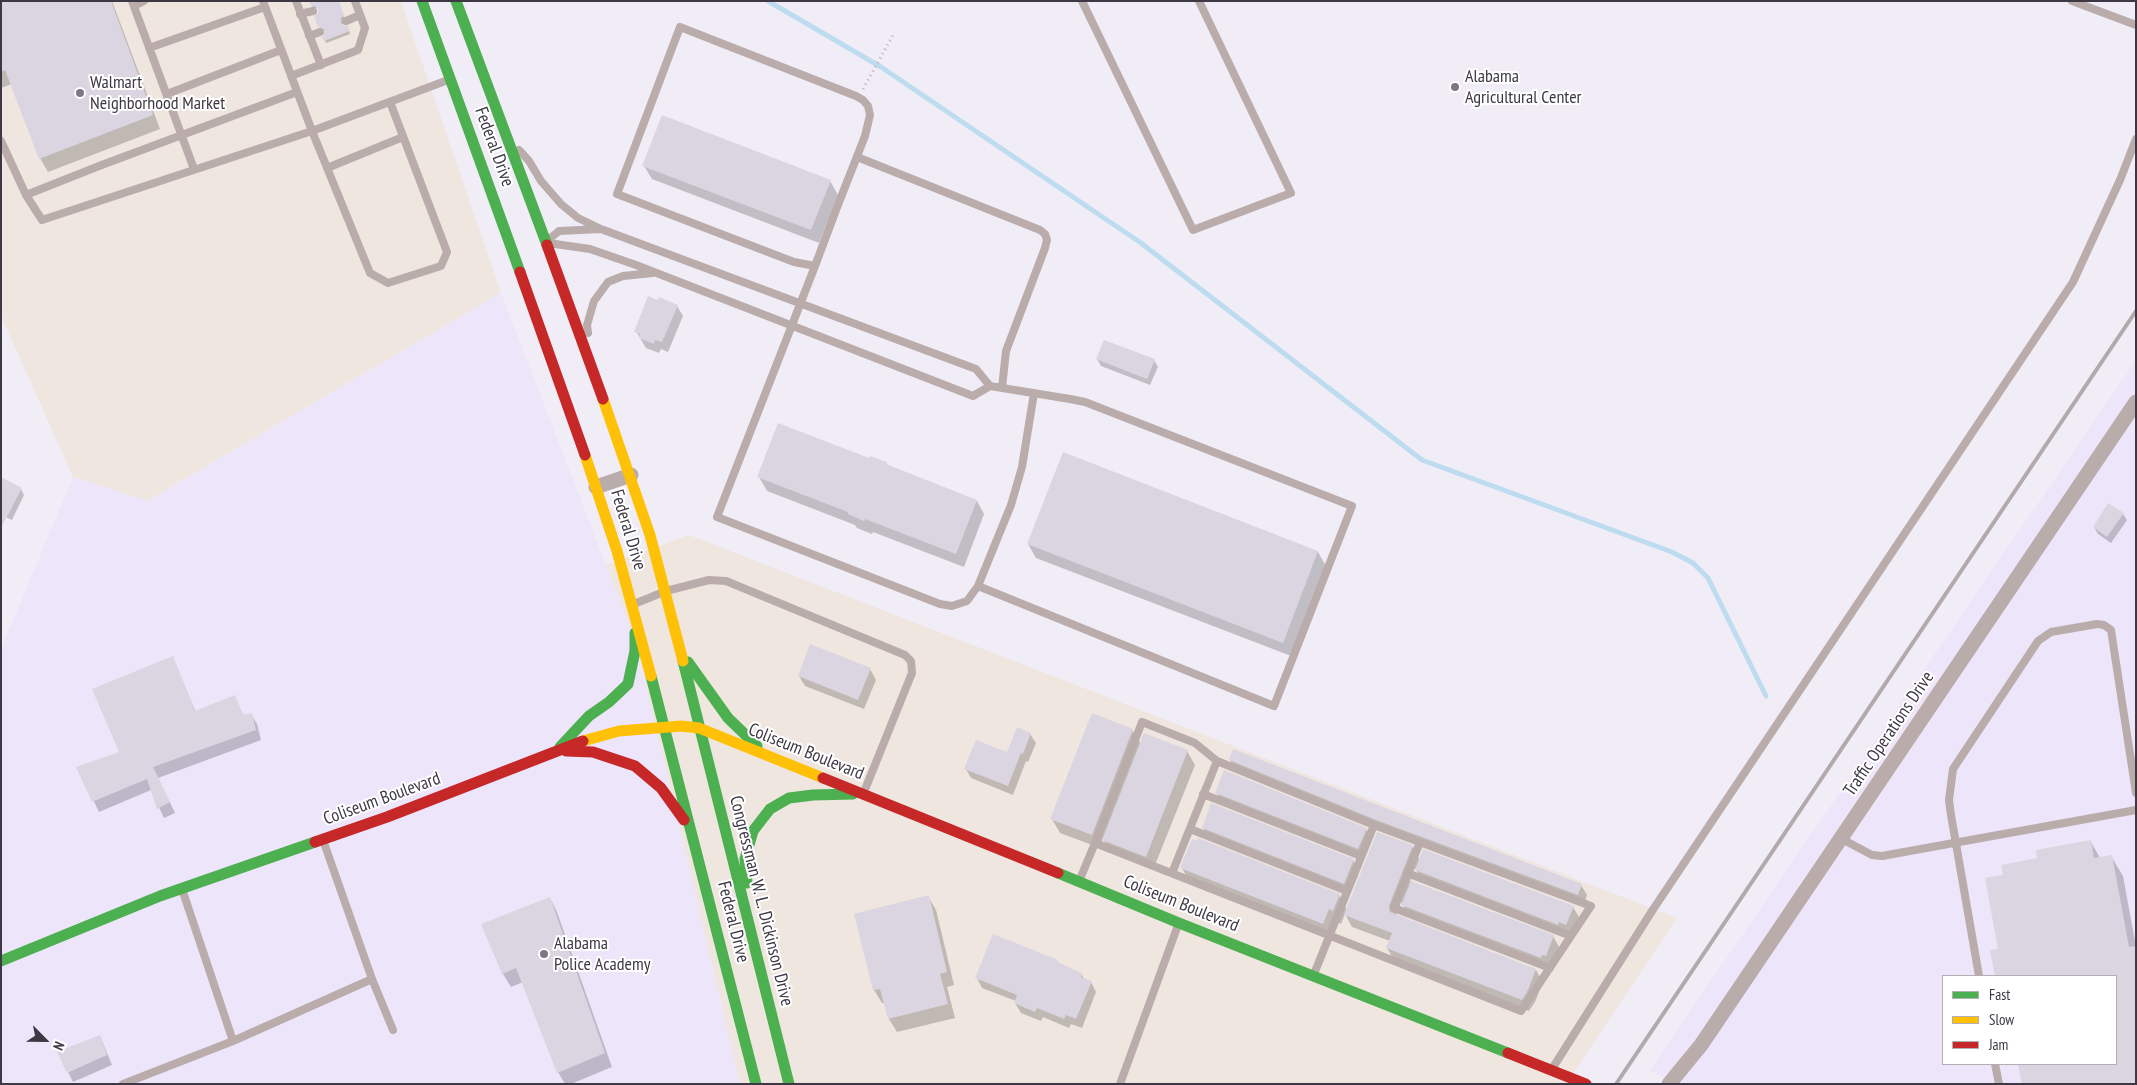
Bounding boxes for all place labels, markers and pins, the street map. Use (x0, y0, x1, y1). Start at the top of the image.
place label: Alabama Agricultural Center (1465, 66, 1581, 108)
place label: Walmart Neighborhood Market (90, 72, 225, 115)
marker: Alabama Agricultural Center (1449, 81, 1461, 93)
marker: Walmart Neighborhood Market (74, 87, 86, 99)
place label: Alabama Police Academy (554, 933, 650, 976)
marker: Alabama Police Academy (538, 948, 550, 960)

